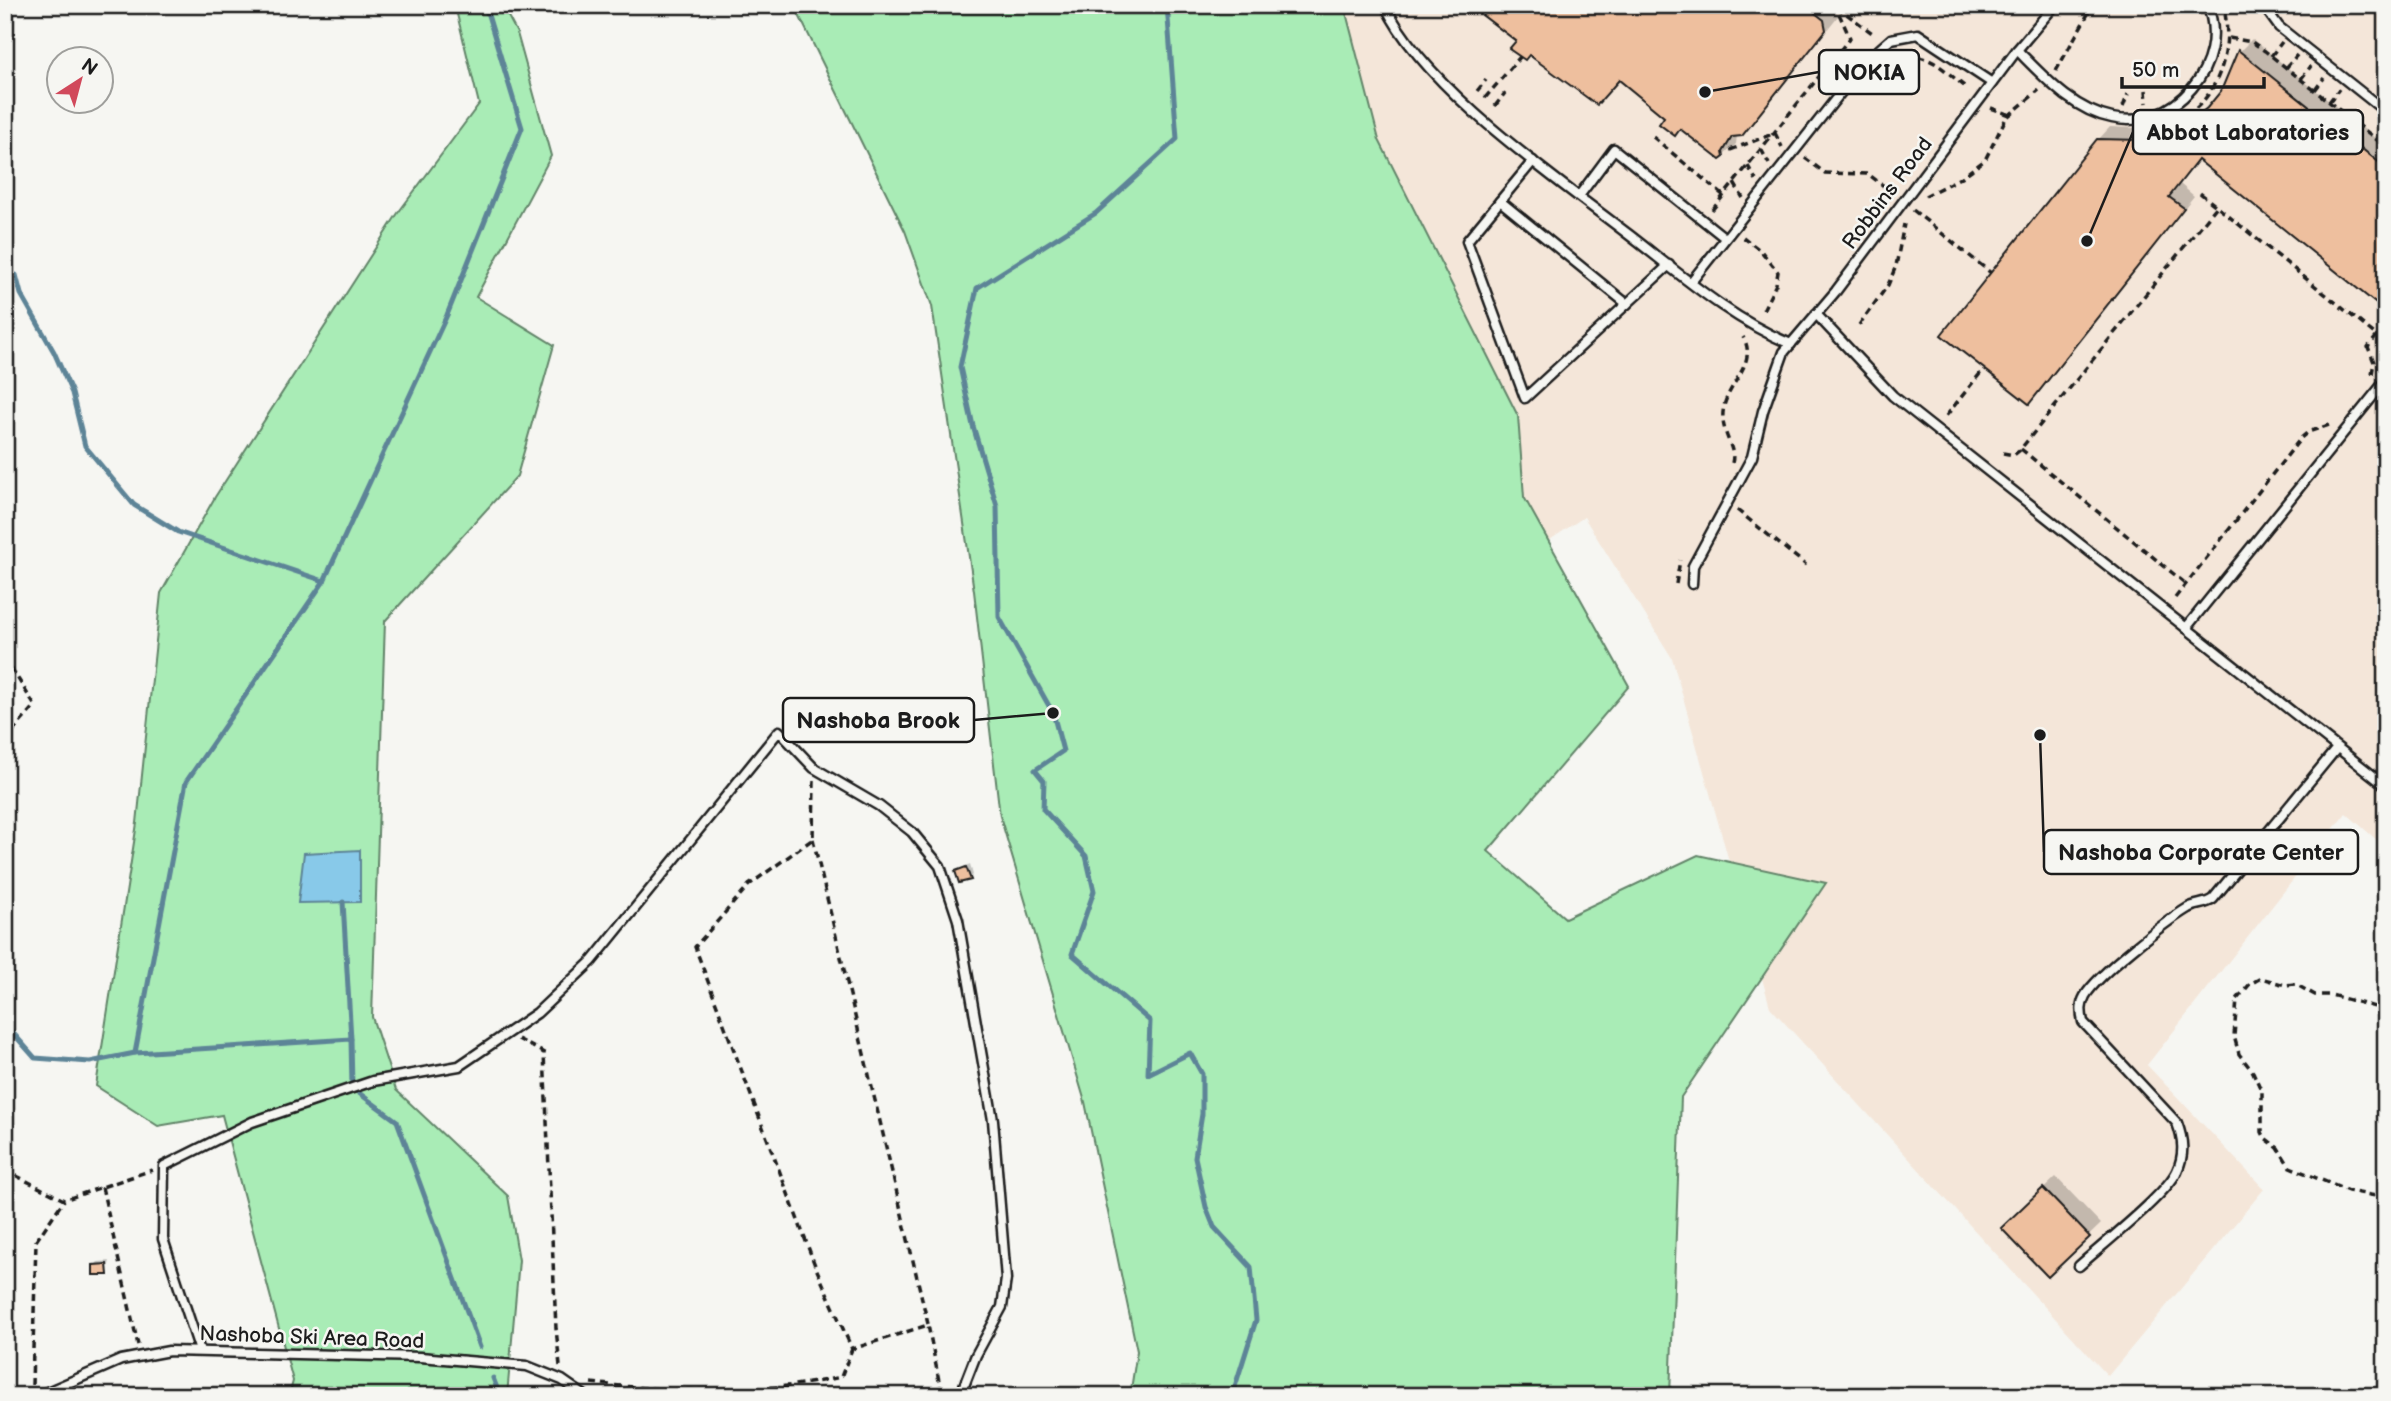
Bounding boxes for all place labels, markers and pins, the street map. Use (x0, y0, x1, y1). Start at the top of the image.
callout: NOKIA (1819, 50, 1919, 94)
callout: Abbot Laboratories (2133, 110, 2363, 154)
callout: Nashoba Brook (783, 698, 974, 742)
callout: Nashoba Corporate Center (2044, 830, 2358, 874)

